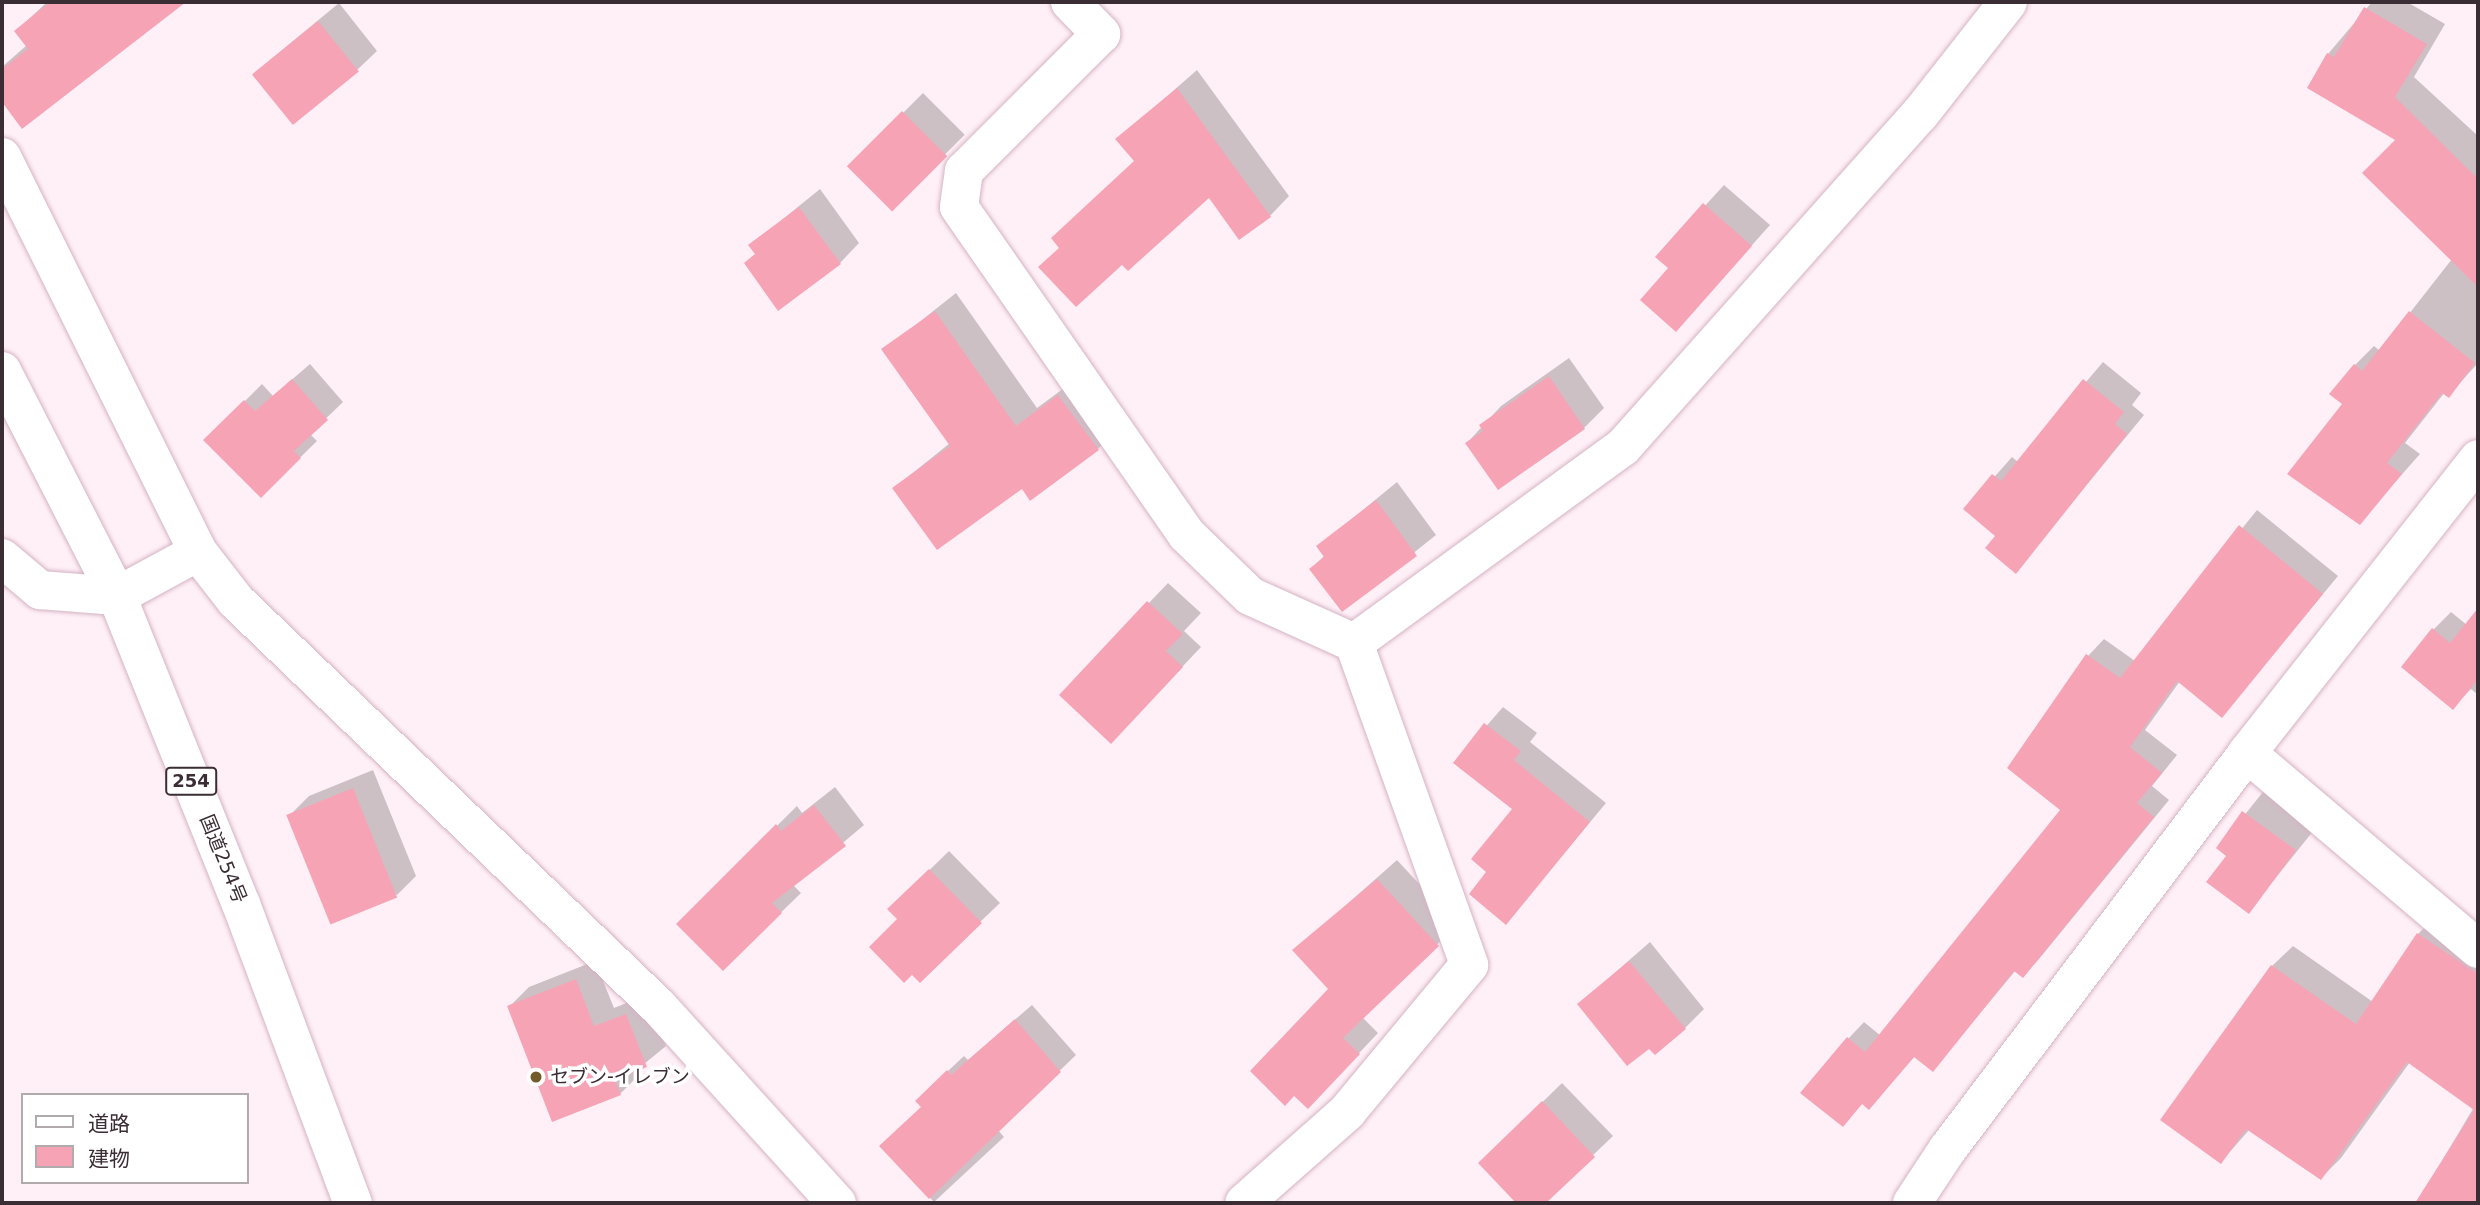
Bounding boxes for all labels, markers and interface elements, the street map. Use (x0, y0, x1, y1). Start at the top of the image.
road number: 254 (165, 766, 217, 796)
street label: 国道254号 (195, 811, 251, 907)
place label: セブン-イレブン (550, 1066, 690, 1088)
marker: セブン-イレブン (528, 1069, 544, 1085)
legend (21, 1093, 248, 1184)
text: 道路 (88, 1112, 130, 1136)
text: 建物 (88, 1147, 130, 1171)

